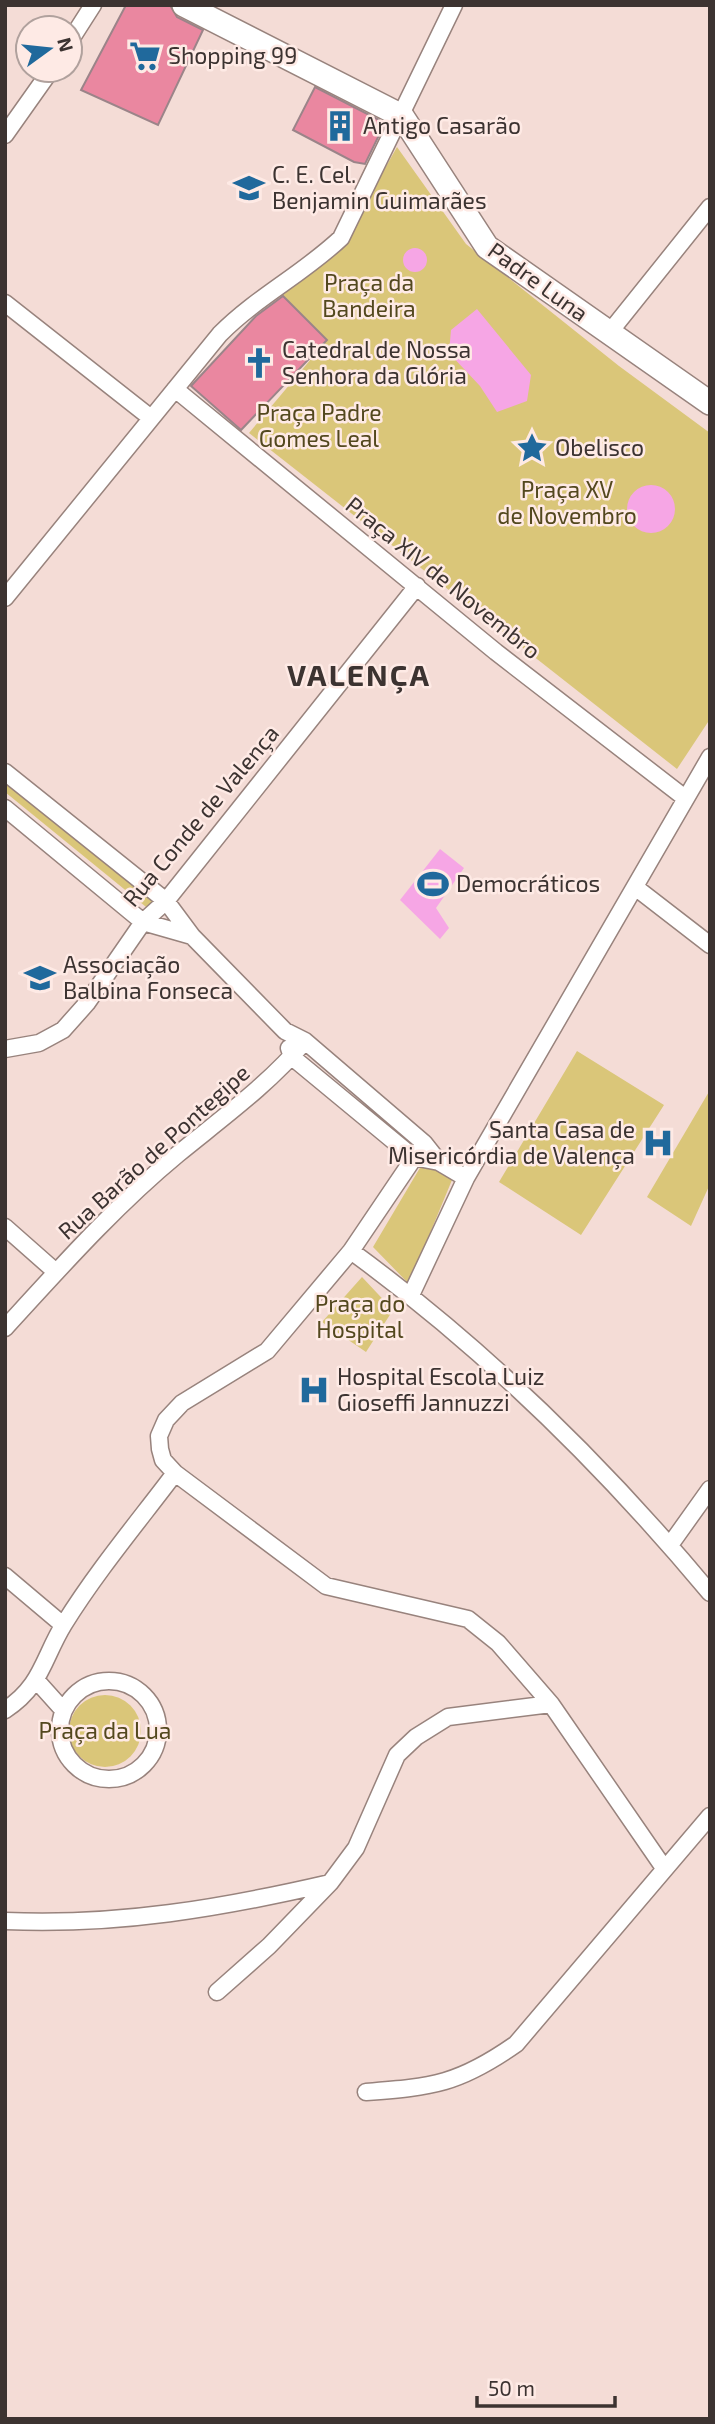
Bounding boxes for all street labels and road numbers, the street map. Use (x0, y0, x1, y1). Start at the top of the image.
street label: Padre Luna (483, 236, 594, 327)
street label: Praça XIV de Novembro (340, 490, 547, 665)
street label: Rua Conde de Valença (116, 719, 285, 912)
street label: Rua Barão de Pontegipe (52, 1058, 255, 1245)

